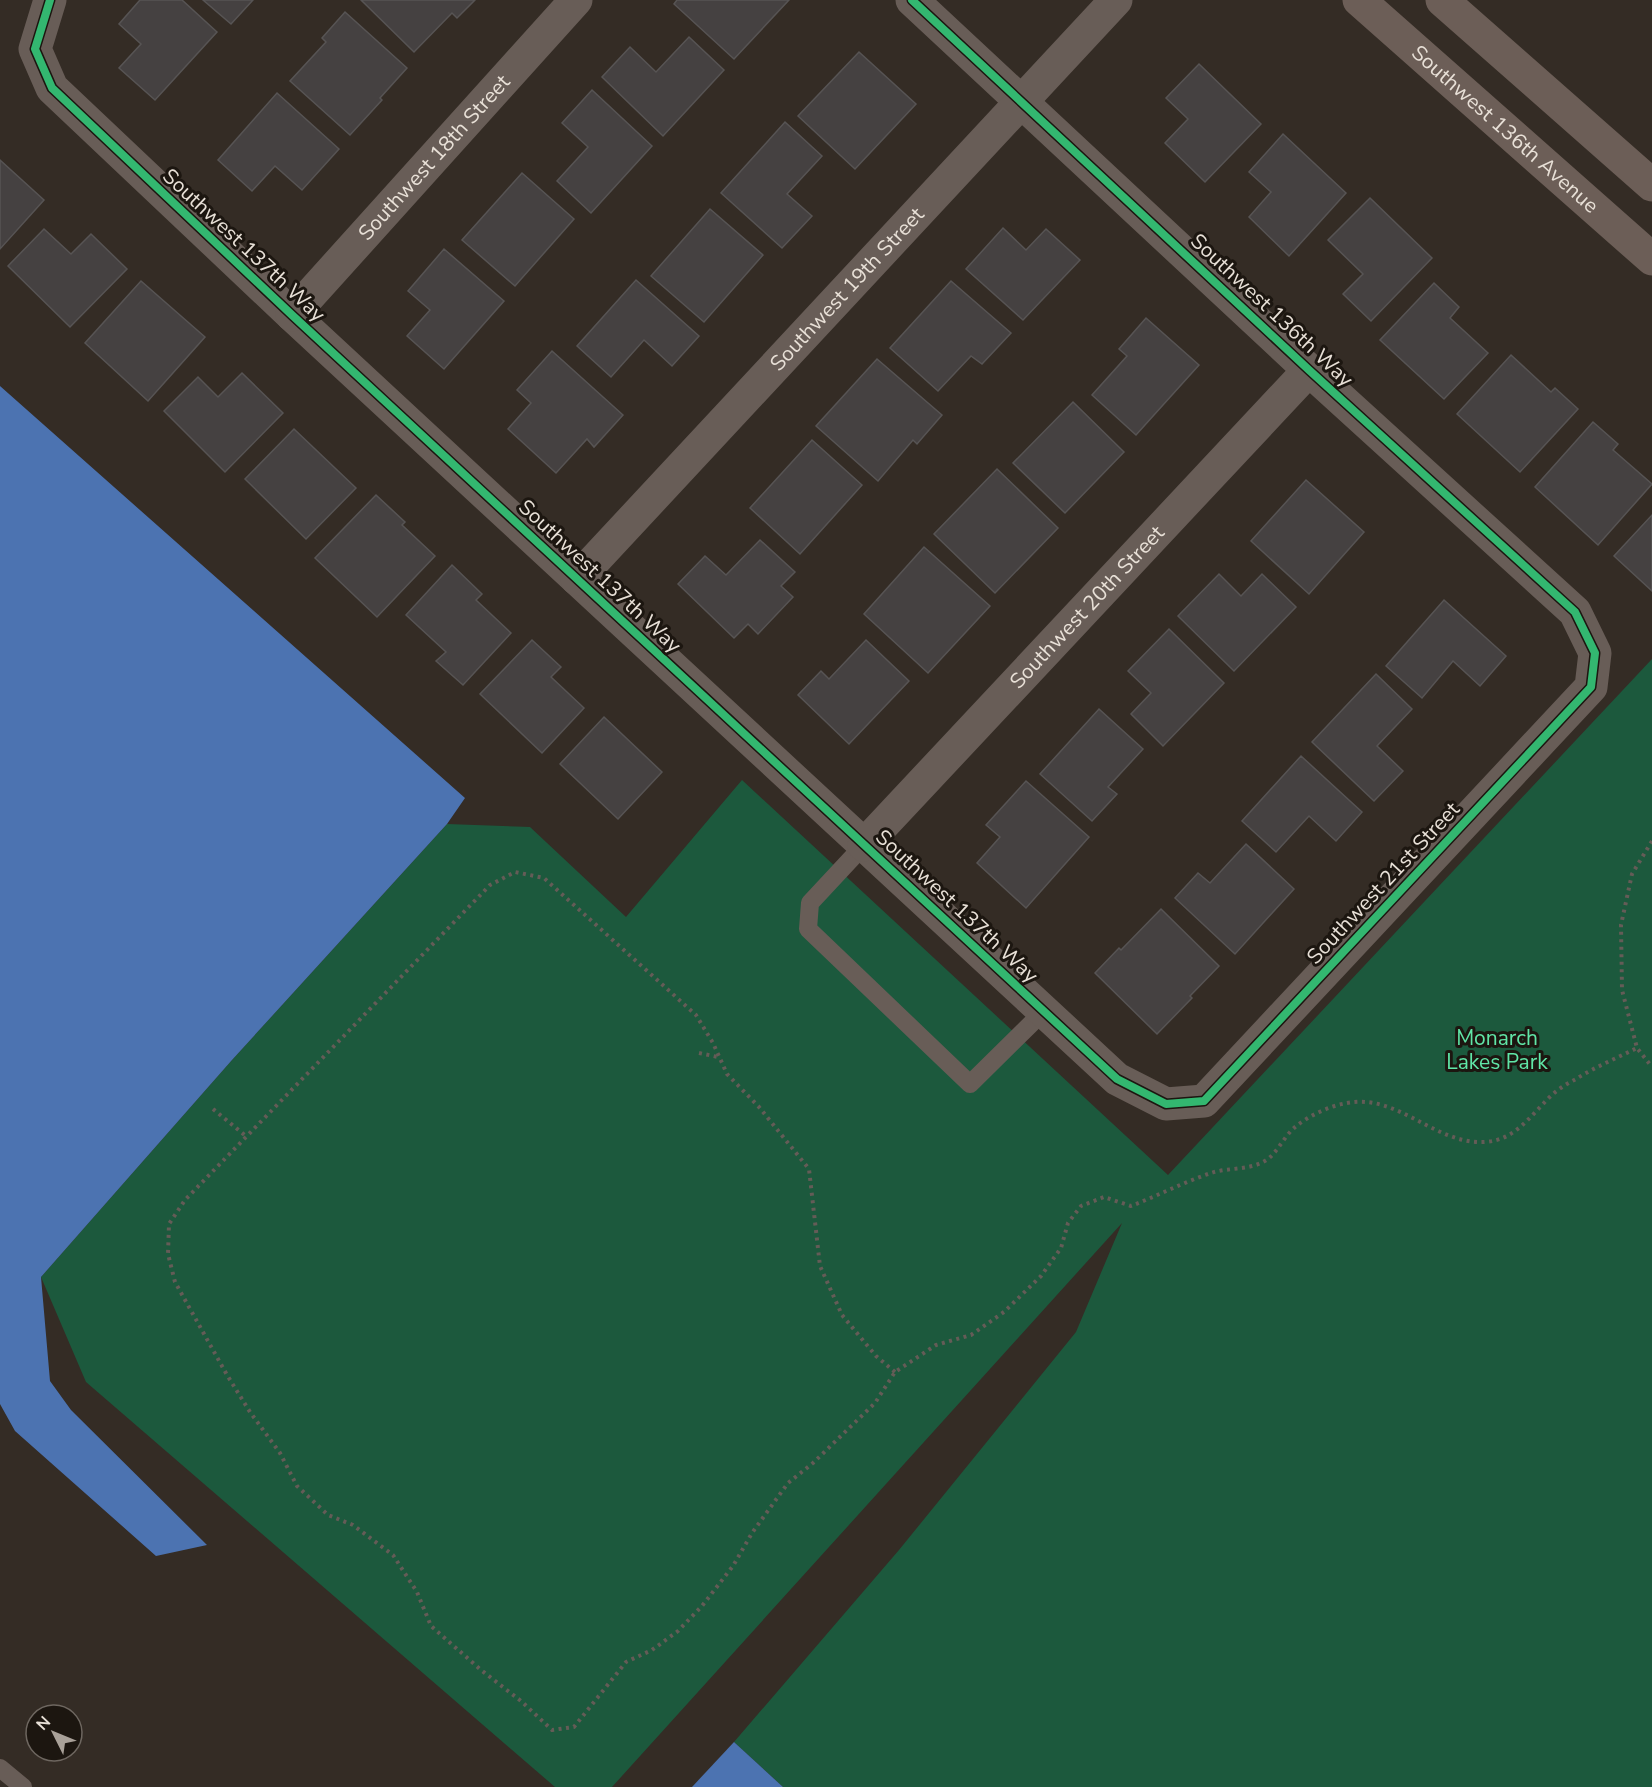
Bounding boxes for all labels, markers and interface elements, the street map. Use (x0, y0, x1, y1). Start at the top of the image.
street label: Southwest 136th Avenue (1406, 39, 1605, 219)
street label: Southwest 18th Street (352, 68, 517, 247)
street label: Southwest 137th Way (156, 162, 332, 328)
street label: Southwest 19th Street (764, 201, 931, 377)
street label: Southwest 136th Way (1184, 227, 1360, 393)
street label: Southwest 137th Way (512, 493, 688, 659)
street label: Southwest 20th Street (1003, 519, 1171, 695)
street label: Southwest 21st Street (1300, 795, 1466, 970)
street label: Southwest 137th Way (869, 823, 1045, 989)
park label: Monarch Lakes Park (1446, 1024, 1548, 1076)
north arrow (24, 1703, 84, 1763)
text: N (32, 1712, 56, 1735)

